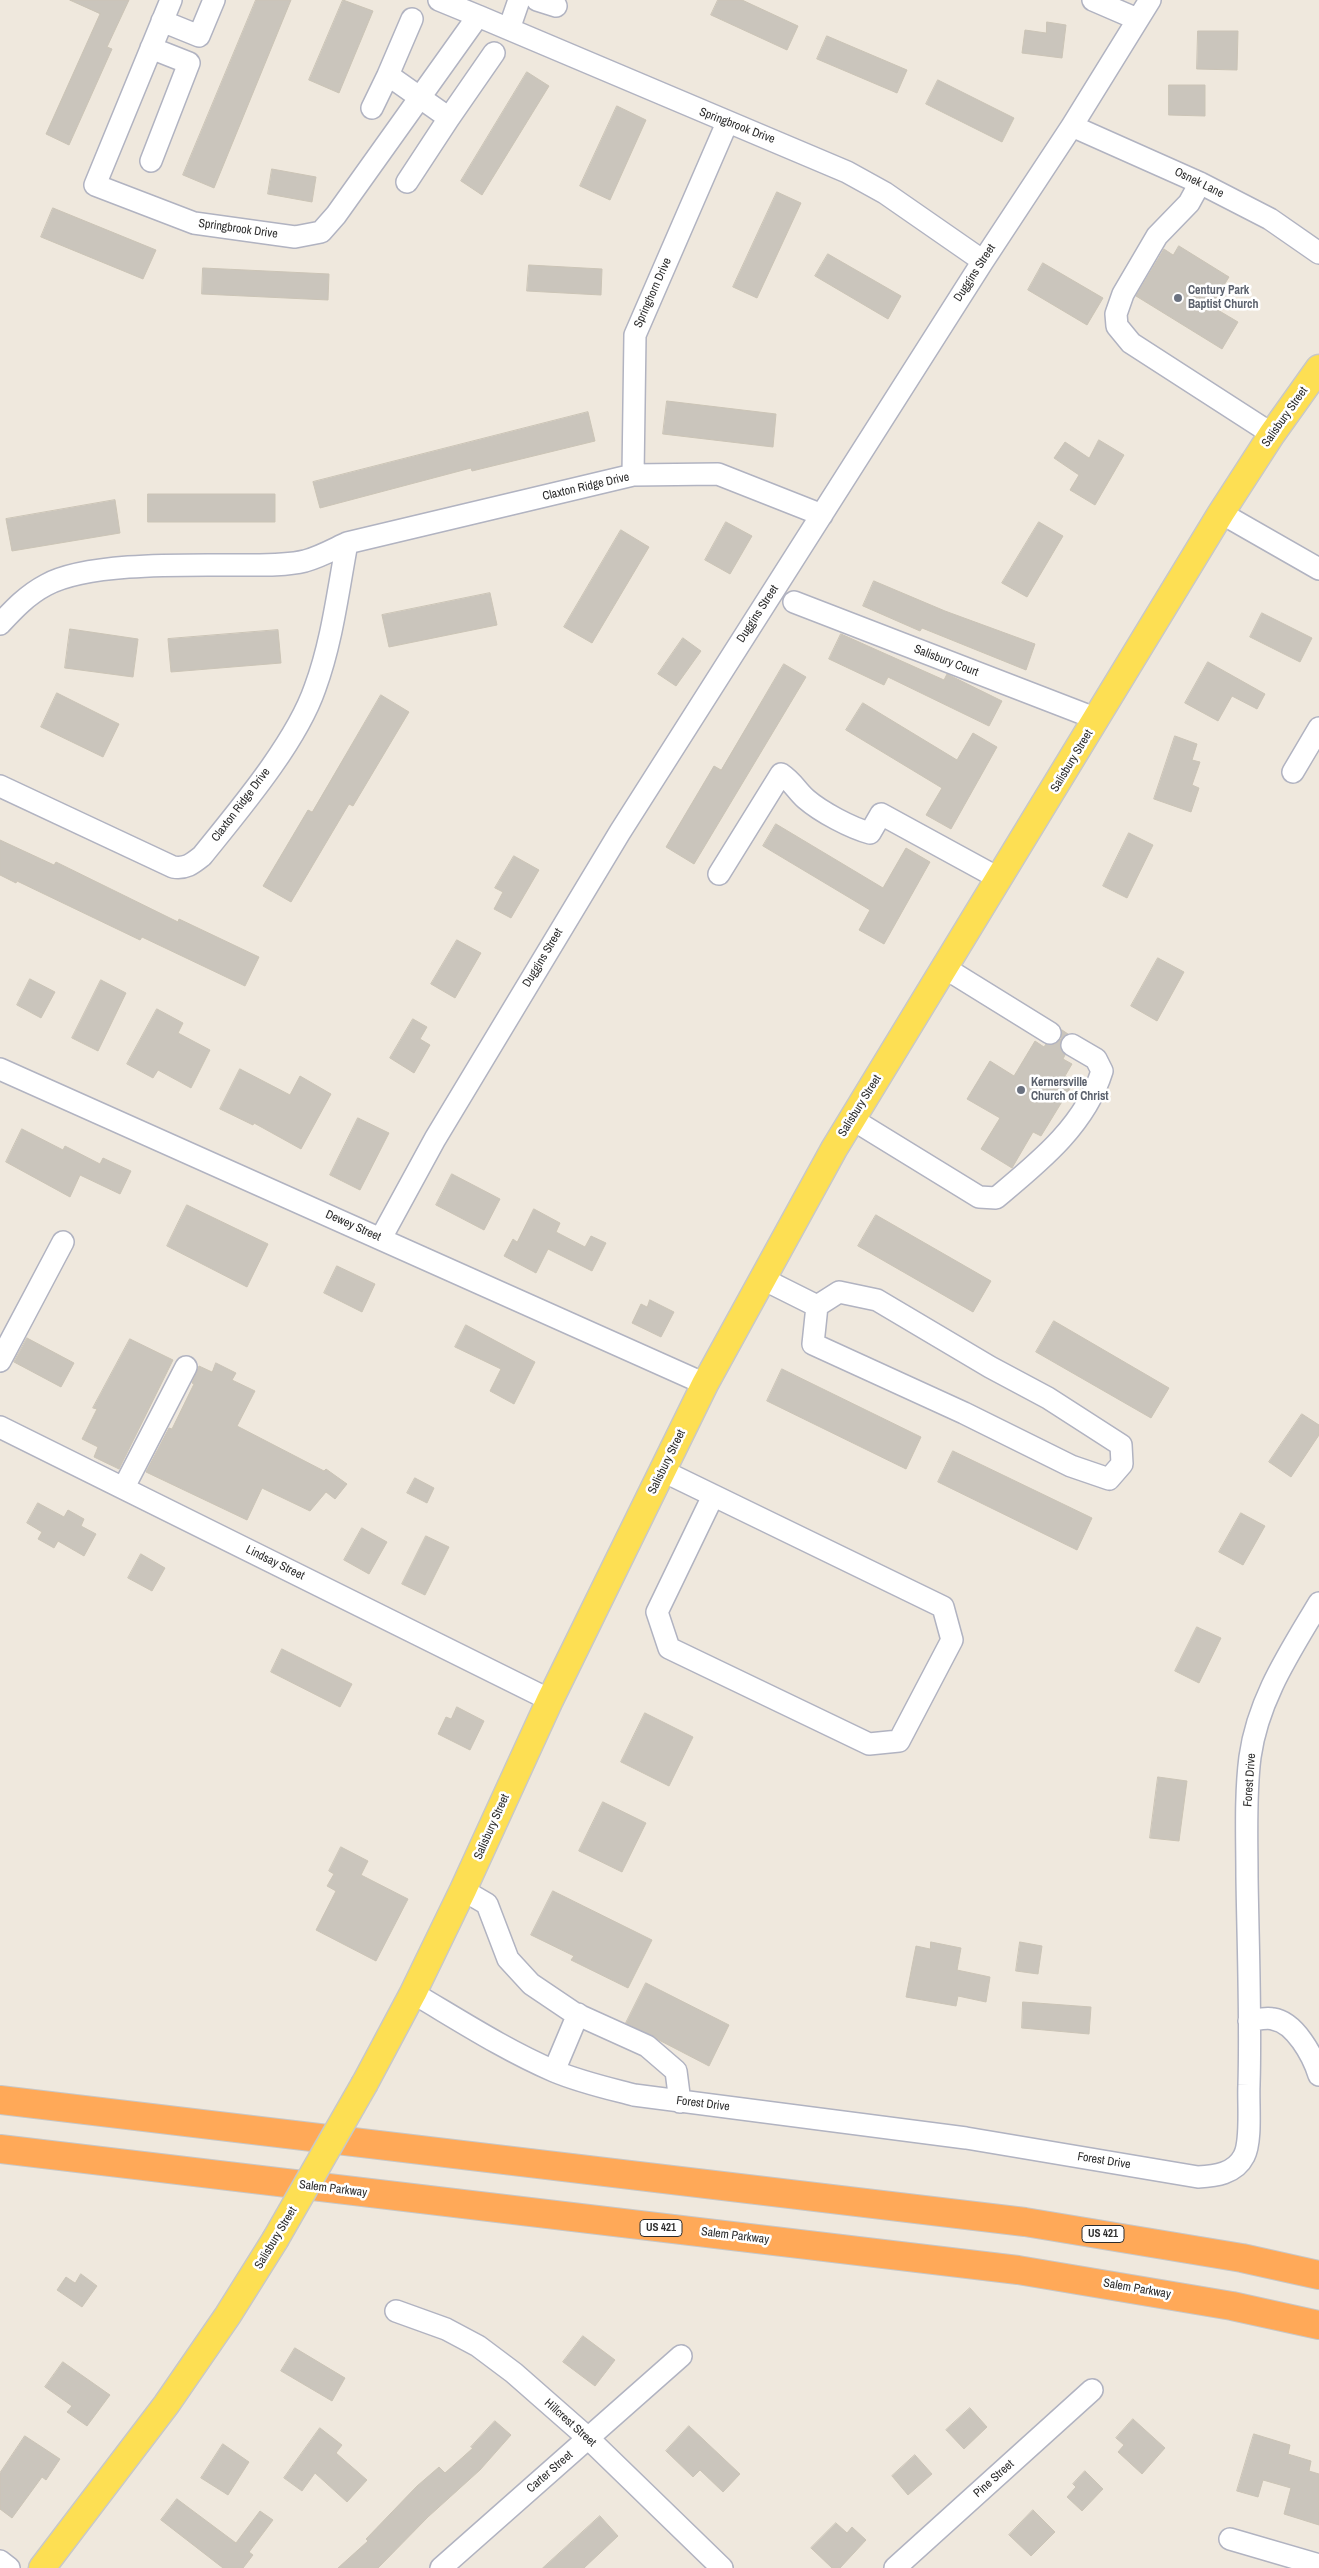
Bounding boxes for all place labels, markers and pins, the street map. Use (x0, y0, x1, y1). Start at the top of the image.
place label: Century Park Baptist Church (1188, 284, 1259, 312)
marker: Century Park Baptist Church (1172, 292, 1184, 304)
place label: Kernersville Church of Christ (1031, 1076, 1109, 1104)
marker: Kernersville Church of Christ (1015, 1084, 1027, 1096)

